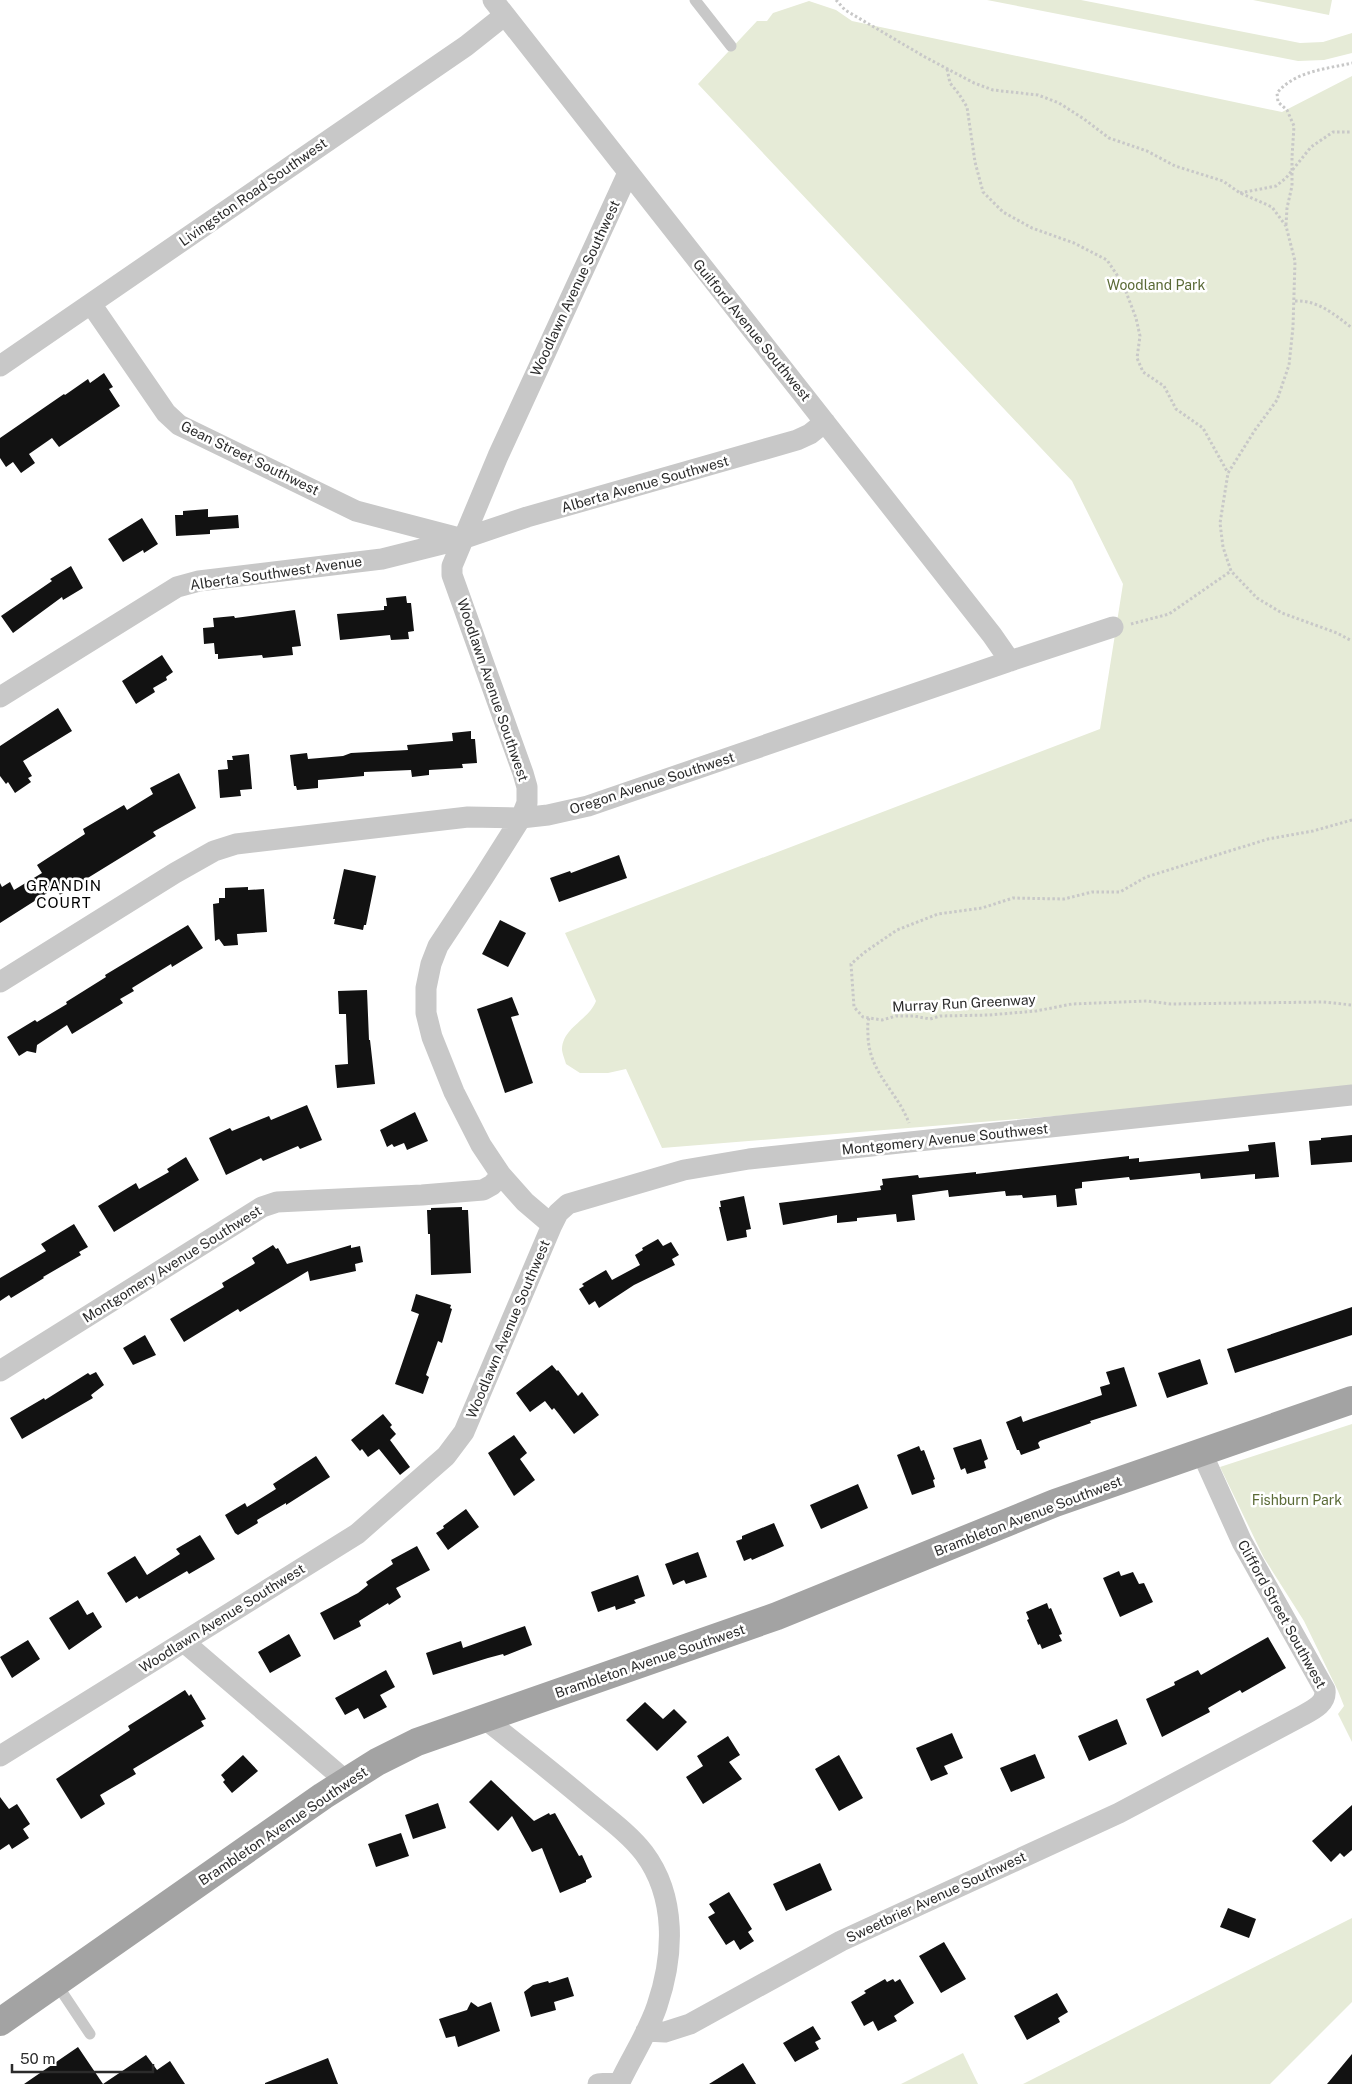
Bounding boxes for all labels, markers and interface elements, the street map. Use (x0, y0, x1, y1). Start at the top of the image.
street label: Livingston Road Southwest (176, 135, 330, 249)
street label: Woodlawn Avenue Southwest (527, 198, 623, 378)
street label: Guilford Avenue Southwest (690, 256, 814, 404)
park label: Woodland Park (1107, 277, 1205, 293)
street label: Gean Street Southwest (178, 418, 322, 498)
street label: Alberta Avenue Southwest (559, 452, 731, 516)
street label: Alberta Southwest Avenue (189, 553, 363, 593)
street label: Woodlawn Avenue Southwest (454, 597, 532, 783)
street label: Oregon Avenue Southwest (568, 749, 736, 817)
district label: GRANDIN COURT (26, 877, 102, 911)
street label: Murray Run Greenway (892, 991, 1037, 1015)
street label: Montgomery Avenue Southwest (841, 1120, 1049, 1158)
street label: Montgomery Avenue Southwest (80, 1202, 264, 1326)
street label: Woodlawn Avenue Southwest (463, 1237, 553, 1421)
street label: Brambleton Avenue Southwest (932, 1473, 1124, 1559)
park label: Fishburn Park (1252, 1492, 1342, 1508)
street label: Clifford Street Southwest (1235, 1537, 1329, 1691)
street label: Woodlawn Avenue Southwest (136, 1560, 308, 1676)
street label: Brambleton Avenue Southwest (553, 1621, 747, 1701)
street label: Brambleton Avenue Southwest (196, 1763, 370, 1889)
street label: Sweetbrier Avenue Southwest (844, 1848, 1028, 1946)
scale bar (12, 2042, 154, 2074)
text: 50 m (20, 2050, 55, 2067)

